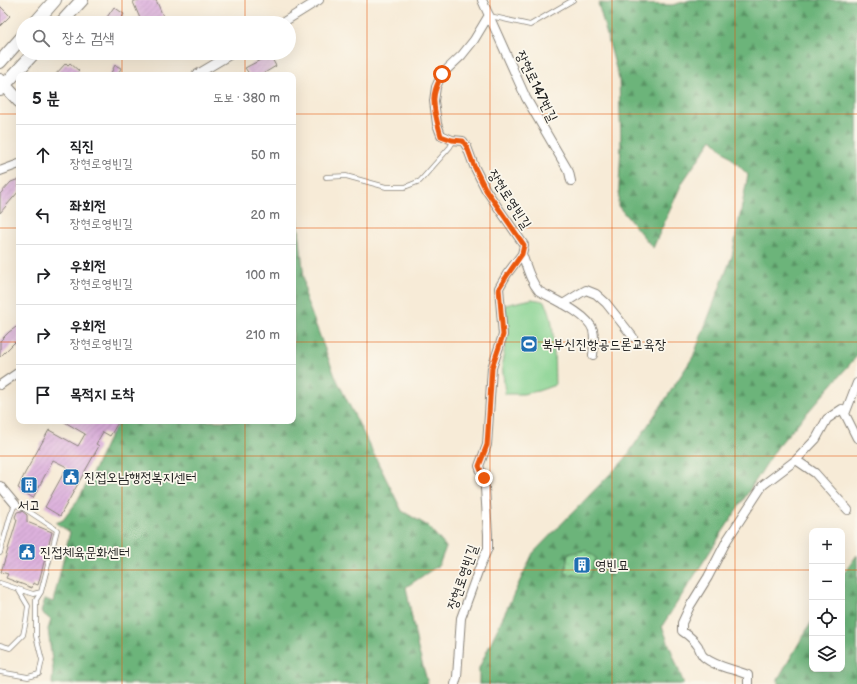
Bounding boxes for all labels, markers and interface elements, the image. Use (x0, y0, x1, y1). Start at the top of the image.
search box (16, 16, 296, 60)
icon: search (30, 27, 52, 49)
text: 장소 검색 (62, 29, 114, 48)
street label: 장현로147번길 (512, 48, 561, 125)
route start (433, 65, 451, 83)
text: 5 분 (32, 89, 60, 109)
text: 도보 · 380 m (213, 90, 280, 106)
text: 직진 (70, 137, 94, 156)
icon: ahead (32, 144, 54, 166)
text: 50 m (251, 147, 280, 163)
text: 장현로영빈길 (70, 156, 133, 172)
street label: 장현로영빈길 (484, 166, 536, 233)
text: 좌회전 (70, 197, 106, 216)
icon: left (32, 204, 54, 226)
text: 20 m (250, 207, 280, 223)
text: 장현로영빈길 (70, 216, 133, 232)
text: 우회전 (70, 257, 106, 276)
icon: right (32, 264, 54, 286)
text: 100 m (245, 267, 280, 283)
text: 장현로영빈길 (70, 276, 133, 292)
text: 우회전 (70, 317, 106, 336)
icon: right (32, 324, 54, 346)
text: 210 m (246, 327, 280, 343)
sports icon: 북부신진항공드론교육장 (519, 334, 539, 354)
text: 장현로영빈길 (70, 336, 133, 352)
place label: 북부신진항공드론교육장 (542, 336, 667, 353)
icon: arrive (32, 384, 54, 406)
text: 목적지 도착 (70, 385, 134, 404)
public building icon: 진접오남행정복지센터 (61, 467, 81, 487)
place label: 진접오남행정복지센터 (84, 469, 197, 486)
route end (475, 469, 493, 487)
building icon: 서고 (19, 475, 39, 495)
place label: 서고 (18, 497, 40, 514)
map controls (809, 528, 845, 672)
button: + (809, 528, 845, 564)
public building icon: 진접체육문화센터 (17, 542, 37, 562)
street label: 장현로영빈길 (443, 542, 482, 612)
place label: 진접체육문화센터 (40, 544, 130, 561)
building icon: 영빈묘 (572, 555, 592, 575)
place label: 영빈묘 (595, 557, 629, 574)
button: − (809, 564, 845, 600)
button: locate (809, 600, 845, 636)
button: layers (809, 636, 845, 672)

